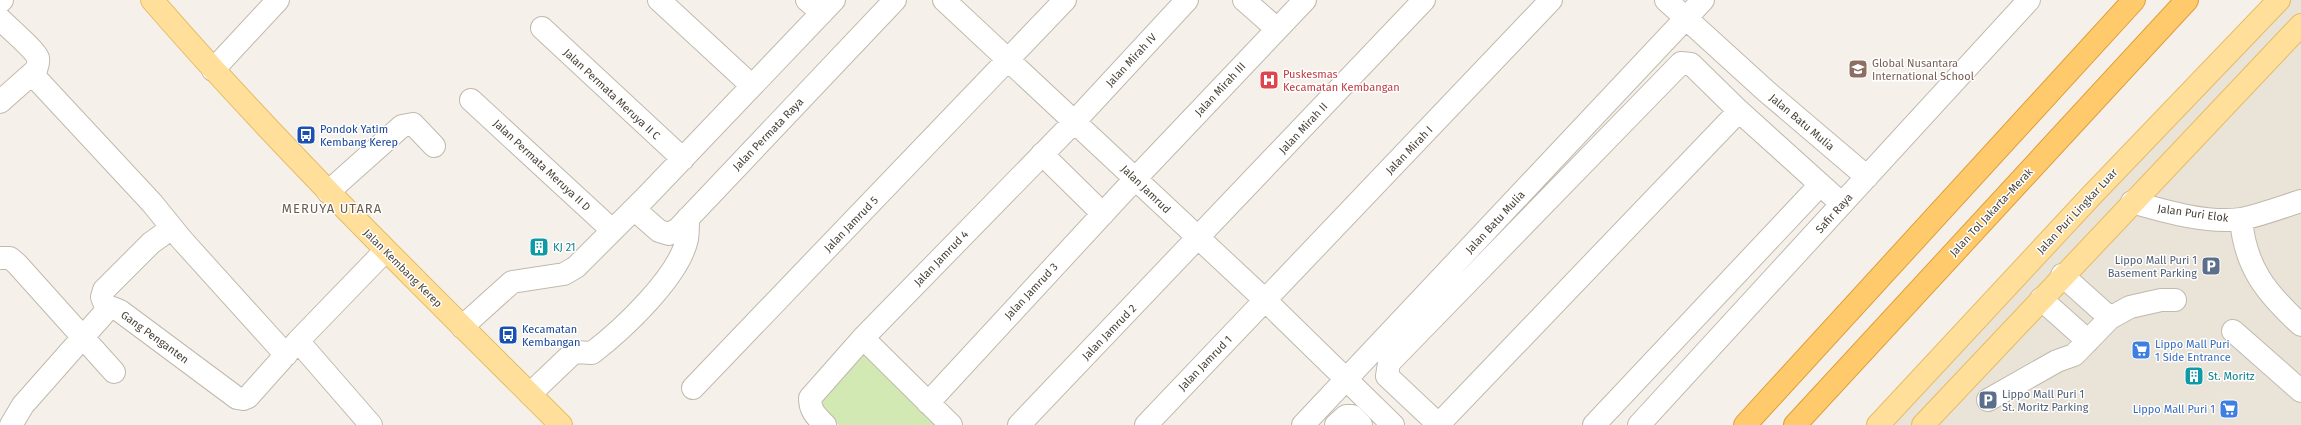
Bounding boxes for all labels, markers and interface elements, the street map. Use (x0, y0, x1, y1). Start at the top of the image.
street label: Jalan Mirah IV (1103, 30, 1160, 90)
street label: Jalan Permata Meruya II C (561, 46, 663, 142)
place label: Global Nusantara International School (1872, 57, 1974, 83)
school or university icon: Global Nusantara International School (1847, 58, 1869, 80)
street label: Jalan Mirah III (1192, 60, 1248, 119)
place label: Puskesmas Kecamatan Kembangan (1283, 68, 1400, 94)
hospital icon: Puskesmas Kecamatan Kembangan (1258, 69, 1280, 91)
street label: Jalan Batu Mulia (1766, 91, 1837, 153)
street label: Jalan Permata Raya (730, 95, 806, 173)
street label: Jalan Mirah II (1276, 100, 1330, 157)
street label: Jalan Permata Meruya II D (490, 117, 593, 214)
place label: Pondok Yatim Kembang Kerep (320, 123, 398, 149)
bus stop icon: Pondok Yatim Kembang Kerep (295, 124, 317, 146)
street label: Jalan Mirah I (1383, 124, 1436, 177)
street label: Jalan Jamrud (1118, 163, 1173, 216)
street label: Jalan Tol Jakarta–Merak (1947, 165, 2036, 259)
street label: Jalan Puri Lingkar Luar (2034, 165, 2121, 257)
street label: Jalan Batu Mulia (1463, 188, 1528, 256)
street label: Safir Raya (1813, 191, 1856, 236)
street label: Jalan Jamrud 5 (822, 194, 881, 255)
district label: MERUYA UTARA (282, 201, 382, 216)
street label: Jalan Puri Elok (2157, 202, 2230, 225)
street label: Jalan Kembang Kerep (361, 226, 445, 310)
street label: Jalan Jamrud 4 (911, 228, 971, 289)
building icon: KJ 21 (528, 236, 550, 258)
place label: KJ 21 (553, 241, 576, 254)
place label: Lippo Mall Puri 1 Basement Parking (2108, 254, 2197, 280)
parking icon: Lippo Mall Puri 1 Basement Parking (2200, 255, 2222, 277)
street label: Jalan Jamrud 3 (1002, 261, 1061, 322)
street label: Jalan Jamrud 2 (1080, 302, 1139, 363)
street label: Gang Penganten (118, 308, 191, 366)
place label: Kecamatan Kembangan (522, 323, 581, 349)
bus stop icon: Kecamatan Kembangan (497, 324, 519, 346)
street label: Jalan Jamrud 1 (1176, 333, 1235, 394)
place label: Lippo Mall Puri 1 Side Entrance (2155, 338, 2231, 364)
supermarket icon: Lippo Mall Puri 1 Side Entrance (2130, 339, 2152, 361)
building icon: St. Moritz (2183, 365, 2205, 387)
place label: St. Moritz (2208, 370, 2255, 383)
place label: Lippo Mall Puri 1 St. Moritz Parking (2002, 388, 2089, 414)
parking icon: Lippo Mall Puri 1 St. Moritz Parking (1977, 389, 1999, 411)
supermarket icon: Lippo Mall Puri 1 (2218, 398, 2240, 420)
place label: Lippo Mall Puri 1 (2133, 403, 2215, 416)

